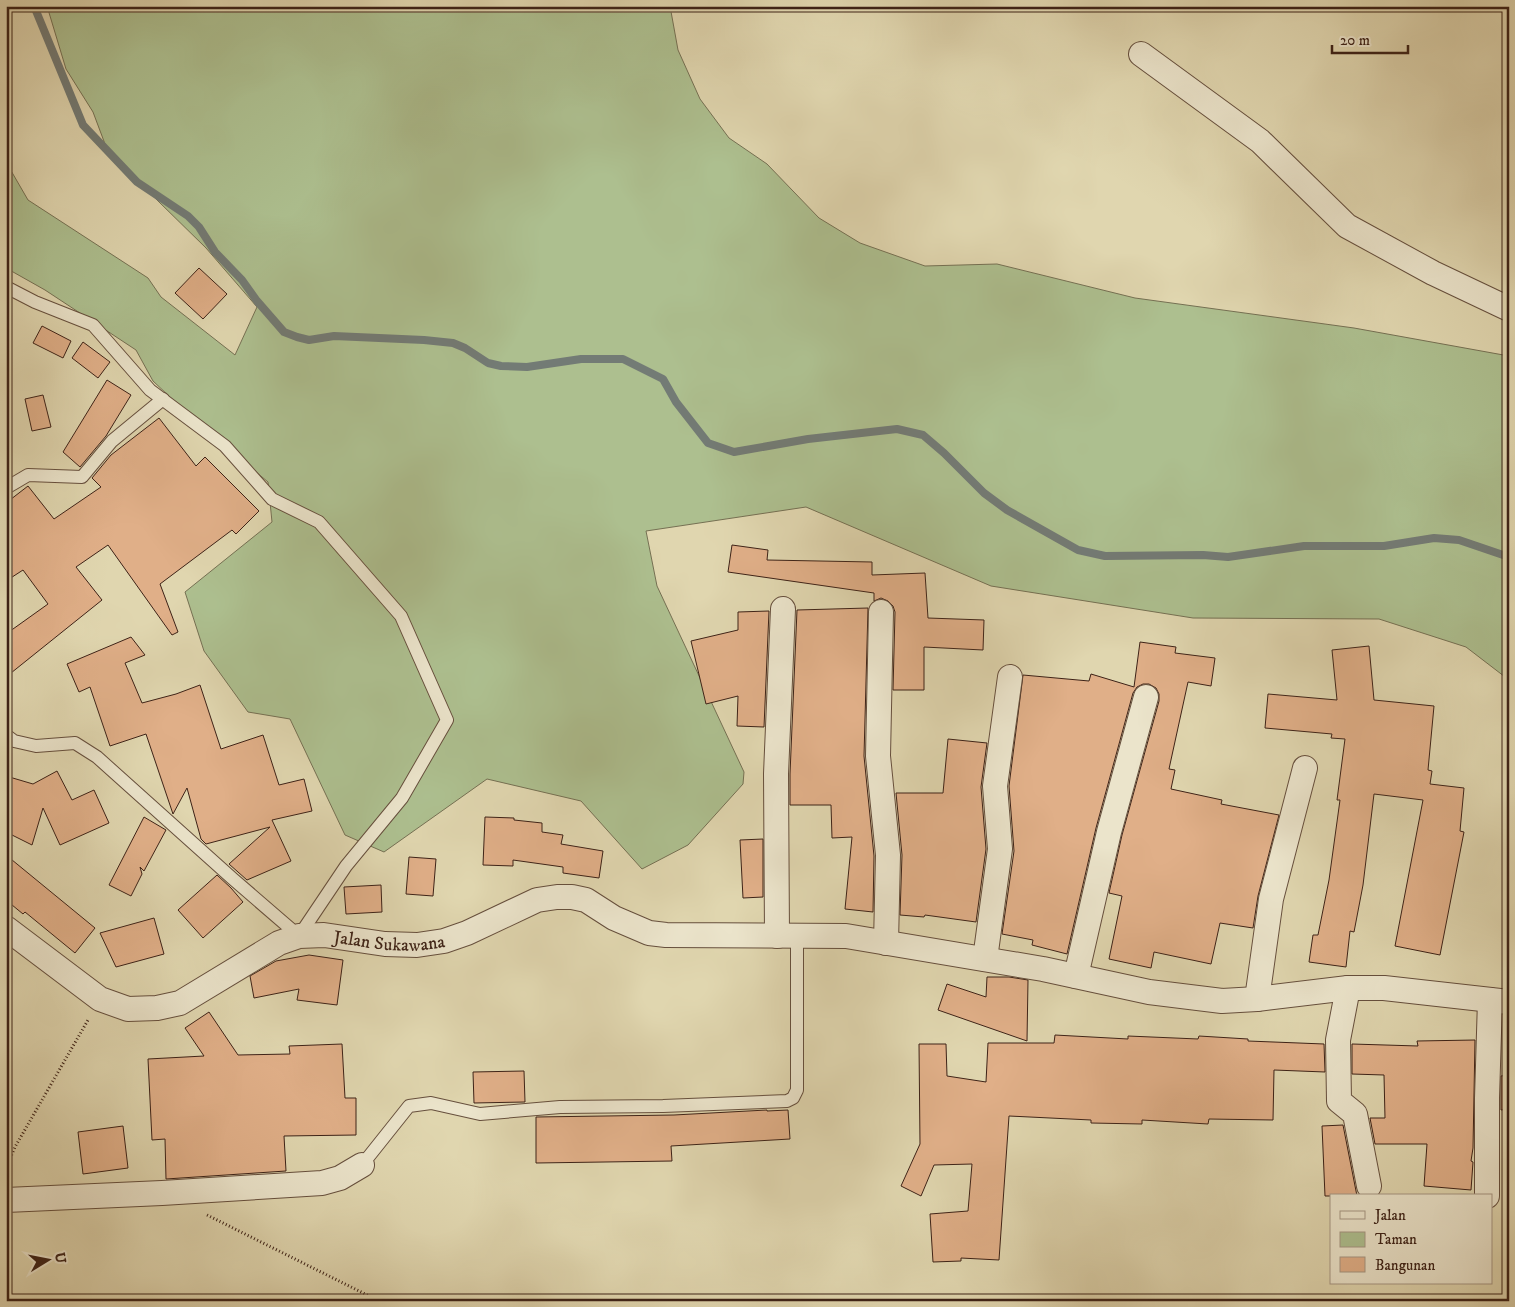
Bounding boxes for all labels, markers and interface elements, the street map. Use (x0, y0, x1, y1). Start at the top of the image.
scale bar (1332, 22, 1409, 54)
text: 20 m (1340, 31, 1370, 50)
street label: Jalan Sukawana (330, 926, 447, 957)
legend (1330, 1194, 1492, 1284)
text: Jalan (1373, 1206, 1406, 1225)
text: Taman (1375, 1230, 1417, 1249)
north arrow (22, 1234, 72, 1284)
text: U (50, 1251, 70, 1265)
text: Bangunan (1375, 1256, 1435, 1275)

